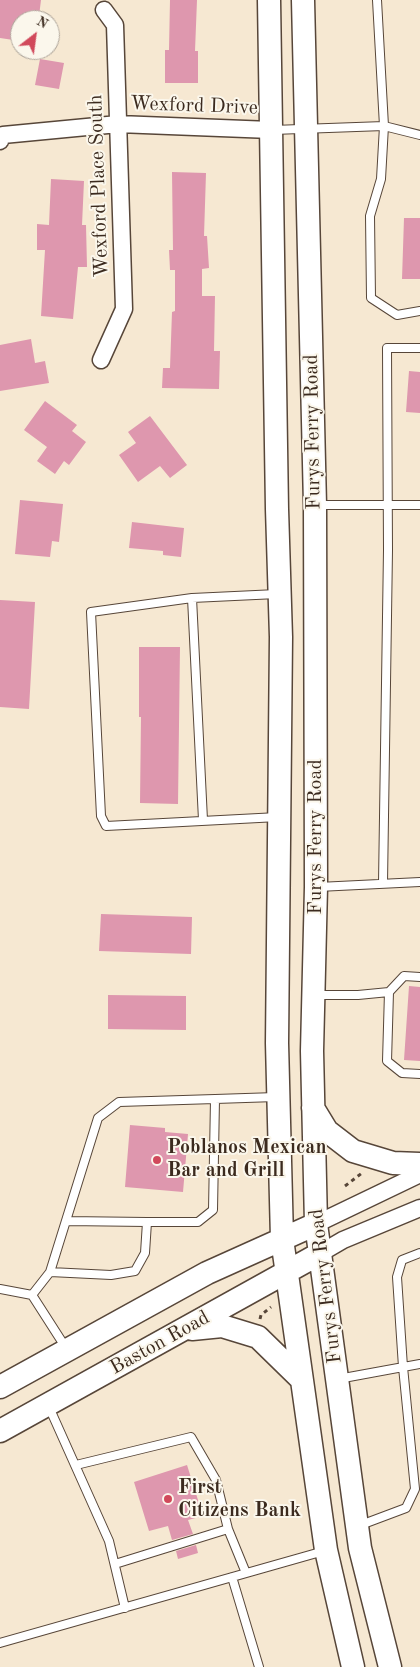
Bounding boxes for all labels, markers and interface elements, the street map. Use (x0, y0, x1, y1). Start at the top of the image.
north arrow (10, 10, 60, 60)
text: N (34, 14, 50, 32)
street label: Wexford Drive (130, 92, 258, 120)
street label: Wexford Place South (84, 94, 114, 278)
street label: Furys Ferry Road (300, 354, 326, 510)
street label: Furys Ferry Road (304, 759, 328, 915)
place label: Poblanos Mexican Bar and Grill (167, 1136, 327, 1183)
marker: Poblanos Mexican Bar and Grill (151, 1154, 163, 1166)
street label: Furys Ferry Road (305, 1207, 347, 1365)
street label: Baston Road (106, 1306, 214, 1380)
place label: First Citizens Bank (178, 1476, 301, 1523)
marker: First Citizens Bank (162, 1493, 174, 1505)

